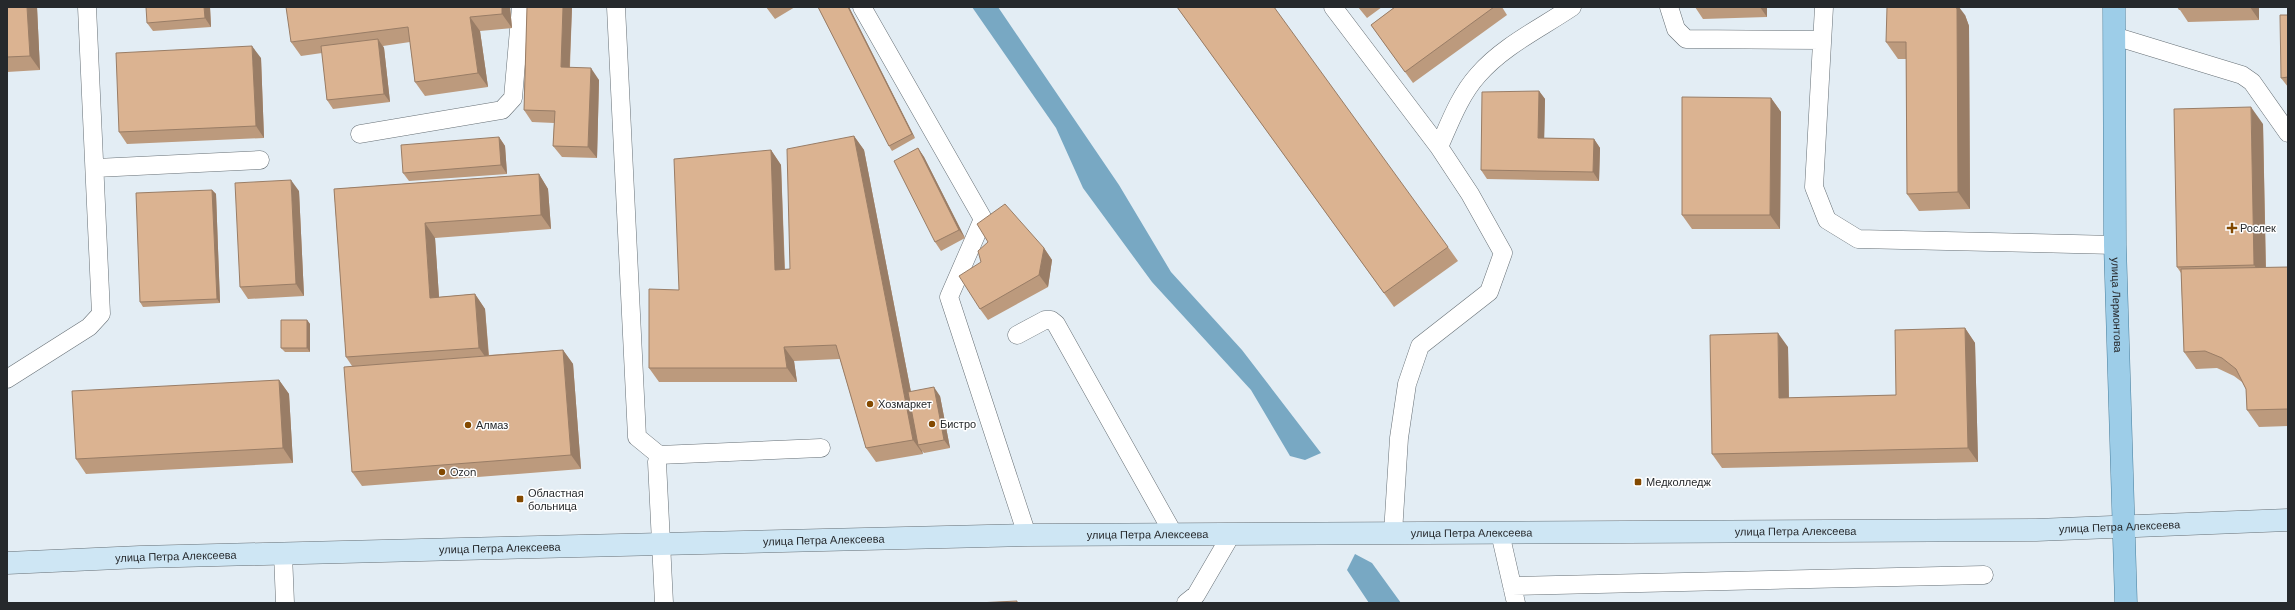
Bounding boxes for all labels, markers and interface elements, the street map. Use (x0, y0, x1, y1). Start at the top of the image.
place label: Рослек (2240, 221, 2276, 235)
marker: Рослек (2227, 223, 2237, 233)
street label: улица Лермонтова (2108, 257, 2125, 354)
place label: Хозмаркет (878, 397, 932, 411)
marker: Хозмаркет (865, 399, 875, 409)
place label: Бистро (940, 417, 976, 431)
place label: Алмаз (476, 418, 508, 432)
marker: Бистро (927, 419, 937, 429)
marker: Алмаз (463, 420, 473, 430)
place label: Ozon (450, 465, 476, 479)
marker: Ozon (437, 467, 447, 477)
place label: Медколледж (1646, 475, 1712, 489)
marker: Медколледж (1633, 477, 1643, 487)
place label: Областная больница (528, 486, 584, 513)
marker: Областная больница (515, 494, 525, 504)
street label: улица Петра Алексеева (2059, 517, 2181, 536)
street label: улица Петра Алексеева (1735, 524, 1857, 538)
street label: улица Петра Алексеева (1411, 525, 1533, 540)
street label: улица Петра Алексеева (1087, 527, 1209, 542)
street label: улица Петра Алексеева (763, 532, 885, 549)
street label: улица Петра Алексеева (439, 540, 562, 557)
street label: улица Петра Алексеева (115, 548, 238, 565)

